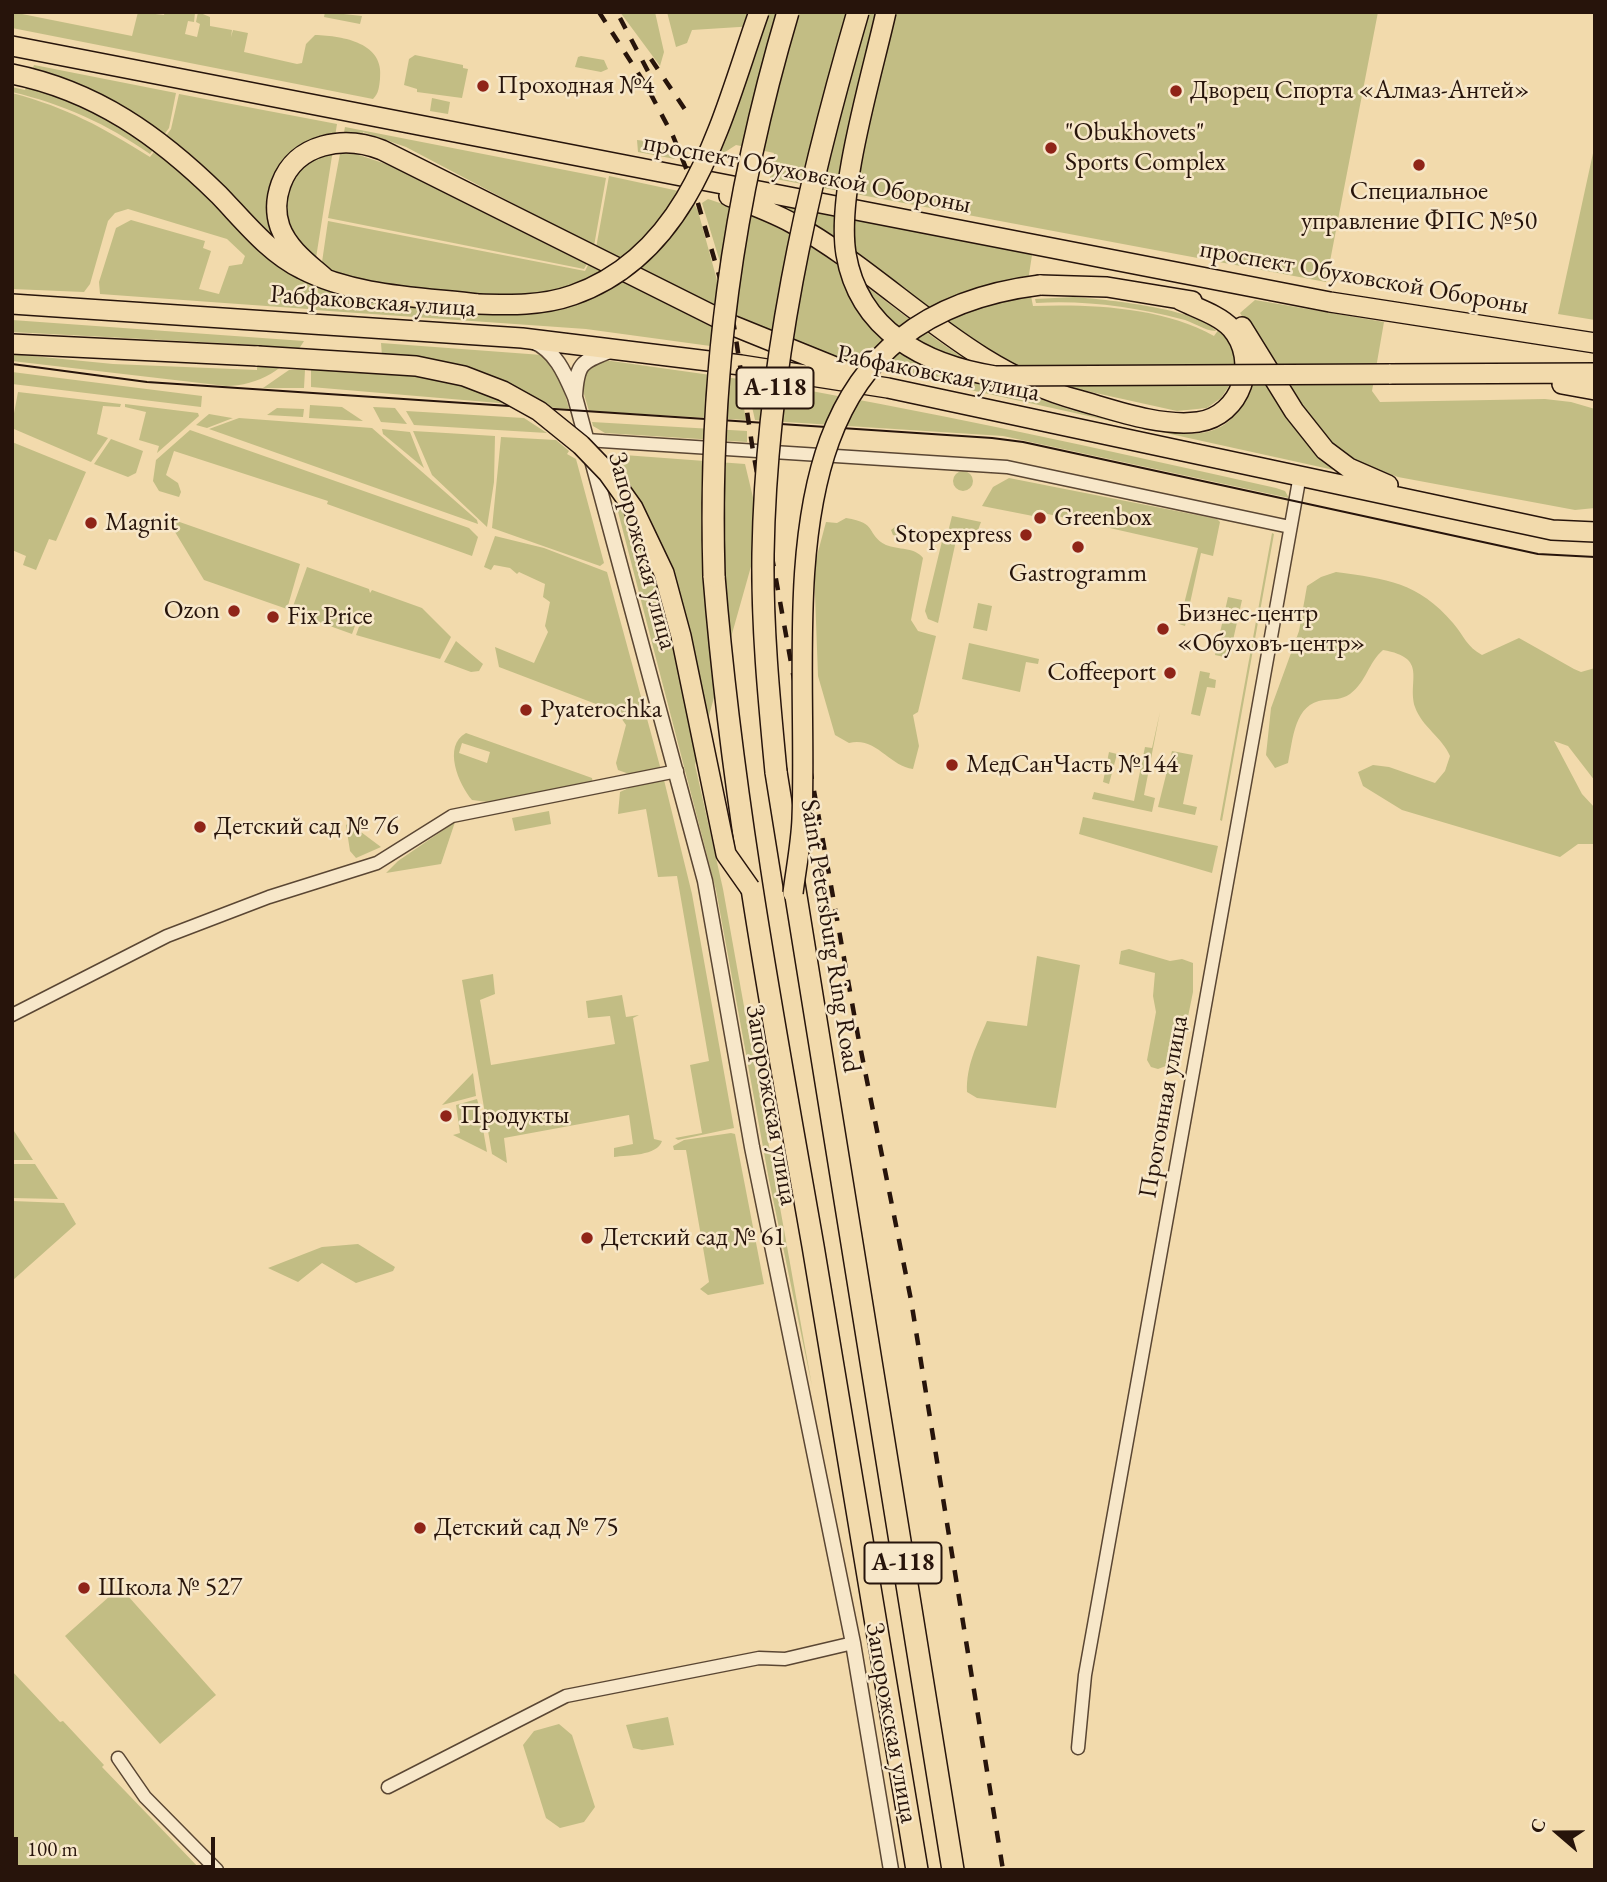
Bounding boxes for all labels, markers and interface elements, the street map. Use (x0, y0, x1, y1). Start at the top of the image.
place label: Проходная №4 (497, 70, 654, 102)
place label: Дворец Спорта «Алмаз-Антей» (1190, 75, 1529, 107)
marker: Проходная №4 (475, 78, 491, 94)
marker: Дворец Спорта «Алмаз-Антей» (1168, 83, 1184, 99)
place label: "Obukhovets" Sports Complex (1065, 117, 1226, 178)
street label: проспект Обуховской Обороны (641, 127, 973, 221)
marker: "Obukhovets" Sports Complex (1043, 140, 1059, 156)
marker: Специальное управление ФПС №50 (1411, 157, 1427, 173)
place label: Специальное управление ФПС №50 (1301, 176, 1537, 238)
street label: проспект Обуховской Обороны (1197, 234, 1531, 322)
street label: Рабфаковская улица (269, 279, 477, 325)
street label: Рабфаковская улица (834, 339, 1042, 409)
road number: А-118 (736, 368, 814, 408)
street label: Запорожская улица (601, 449, 683, 653)
place label: Greenbox (1054, 502, 1152, 534)
place label: Magnit (105, 507, 178, 539)
marker: Greenbox (1032, 510, 1048, 526)
marker: Magnit (83, 515, 99, 531)
place label: Stopexpress (895, 519, 1012, 551)
marker: Stopexpress (1018, 527, 1034, 543)
marker: Gastrogramm (1070, 539, 1086, 555)
place label: Gastrogramm (1009, 558, 1147, 590)
place label: Ozon (164, 595, 220, 627)
place label: Бизнес-центр «Обуховъ-центр» (1177, 598, 1365, 660)
place label: Fix Price (287, 601, 373, 633)
marker: Ozon (226, 603, 242, 619)
marker: Fix Price (265, 609, 281, 625)
marker: Бизнес-центр «Обуховъ-центр» (1155, 621, 1171, 637)
place label: Coffeeport (1047, 657, 1156, 689)
marker: Coffeeport (1162, 665, 1178, 681)
place label: Pyaterochka (540, 694, 662, 726)
marker: Pyaterochka (518, 702, 534, 718)
place label: МедСанЧасть №144 (966, 749, 1178, 781)
marker: МедСанЧасть №144 (944, 757, 960, 773)
street label: Saint Petersburg Ring Road (793, 797, 867, 1075)
place label: Детский сад № 76 (214, 811, 399, 843)
marker: Детский сад № 76 (192, 819, 208, 835)
street label: Запорожская улица (738, 1002, 804, 1208)
street label: Прогонная улица (1133, 1013, 1195, 1201)
place label: Продукты (460, 1100, 569, 1132)
marker: Продукты (438, 1108, 454, 1124)
place label: Детский сад № 61 (601, 1222, 786, 1254)
marker: Детский сад № 61 (579, 1230, 595, 1246)
place label: Детский сад № 75 (434, 1512, 619, 1544)
marker: Детский сад № 75 (412, 1520, 428, 1536)
road number: А-118 (864, 1542, 942, 1583)
place label: Школа № 527 (98, 1572, 242, 1604)
marker: Школа № 527 (76, 1580, 92, 1596)
street label: Запорожская улица (858, 1620, 924, 1826)
north arrow (1523, 1798, 1593, 1868)
text: С (1524, 1815, 1552, 1836)
scale bar (18, 1822, 219, 1866)
text: 100 m (27, 1835, 78, 1862)

